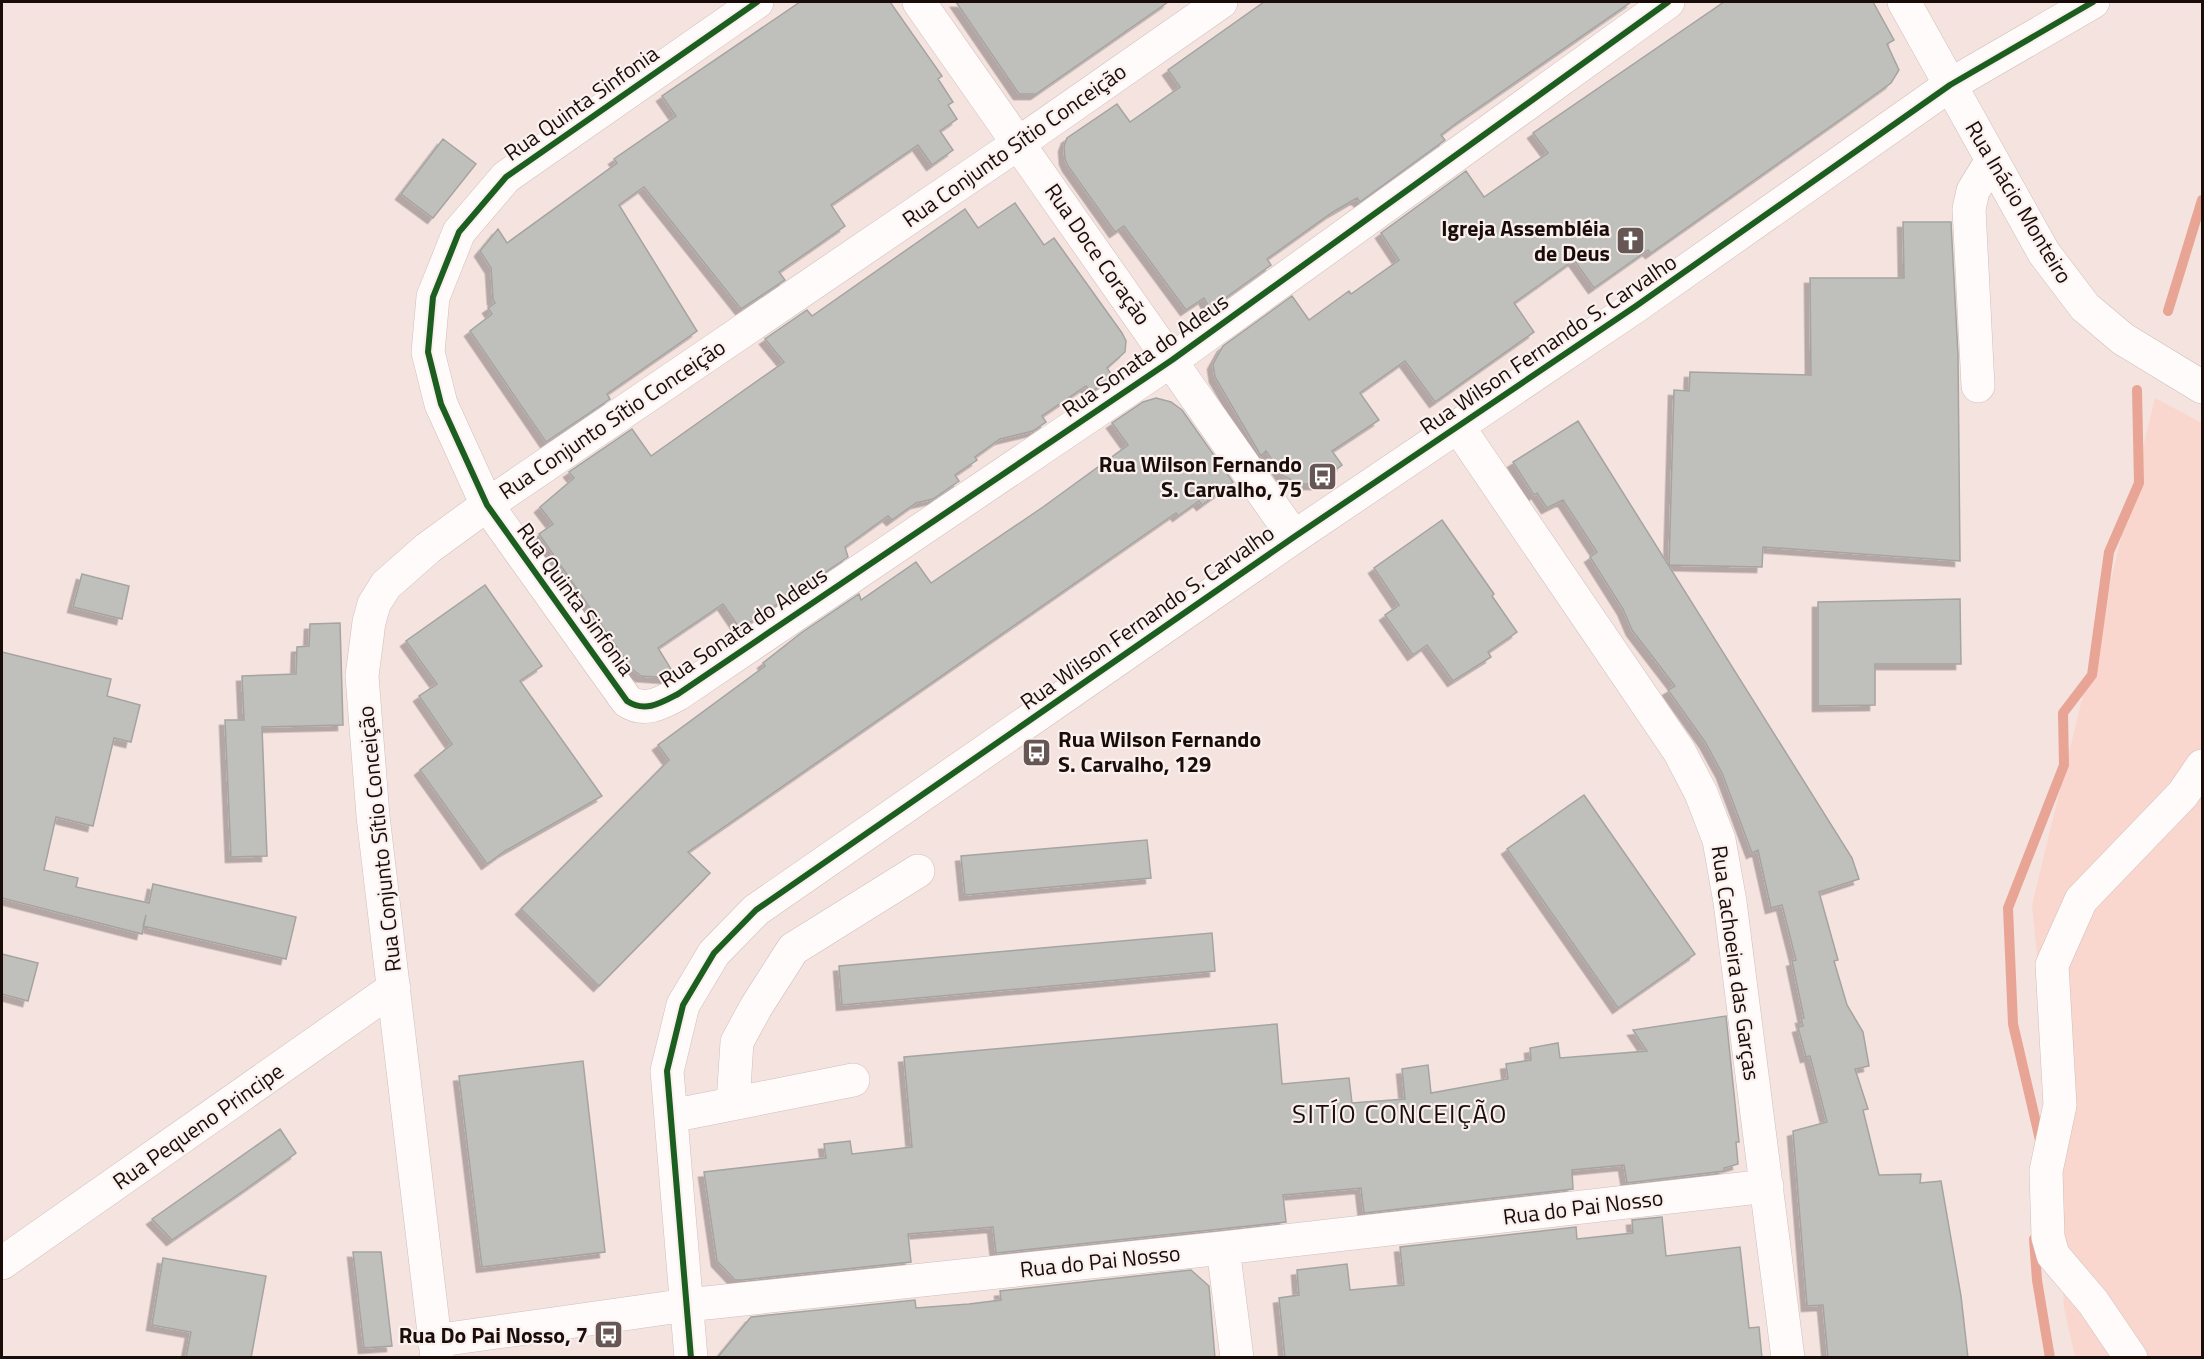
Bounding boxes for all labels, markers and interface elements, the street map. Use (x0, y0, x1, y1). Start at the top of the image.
street label: Rua Quinta Sinfonia (497, 37, 665, 169)
street label: Rua Conjunto Sítio Conceição (895, 54, 1133, 236)
street label: Rua Inácio Monteiro (1957, 114, 2081, 290)
street label: Rua Doce Coração (1036, 176, 1160, 332)
place label: Igreja Assembléia de Deus (1441, 211, 1610, 270)
church icon: Igreja Assembléia de Deus (1615, 225, 1647, 257)
street label: Rua Wilson Fernando S. Carvalho (1413, 245, 1683, 443)
street label: Rua Sonata do Adeus (1055, 285, 1235, 425)
street label: Rua Conjunto Sítio Conceição (492, 330, 732, 508)
place label: Rua Wilson Fernando S. Carvalho, 75 (1099, 447, 1302, 506)
bus stop icon: Rua Wilson Fernando S. Carvalho, 75 (1307, 461, 1339, 493)
street label: Rua Quinta Sinfonia (509, 515, 643, 683)
street label: Rua Wilson Fernando S. Carvalho (1013, 516, 1281, 718)
street label: Rua Sonata do Adeus (652, 558, 834, 696)
street label: Rua Conjunto Sítio Conceição (348, 704, 410, 974)
place label: Rua Wilson Fernando S. Carvalho, 129 (1058, 722, 1261, 781)
bus stop icon: Rua Wilson Fernando S. Carvalho, 129 (1021, 736, 1053, 768)
street label: Rua Cachoeira das Garças (1703, 843, 1769, 1083)
street label: Rua Pequeno Principe (105, 1054, 291, 1198)
district label: SITÍO CONCEIÇÃO (1292, 1094, 1508, 1133)
street label: Rua do Pai Nosso (1501, 1180, 1665, 1234)
street label: Rua do Pai Nosso (1018, 1236, 1182, 1286)
place label: Rua Do Pai Nosso, 7 (399, 1318, 588, 1352)
bus stop icon: Rua Do Pai Nosso, 7 (593, 1319, 625, 1351)

